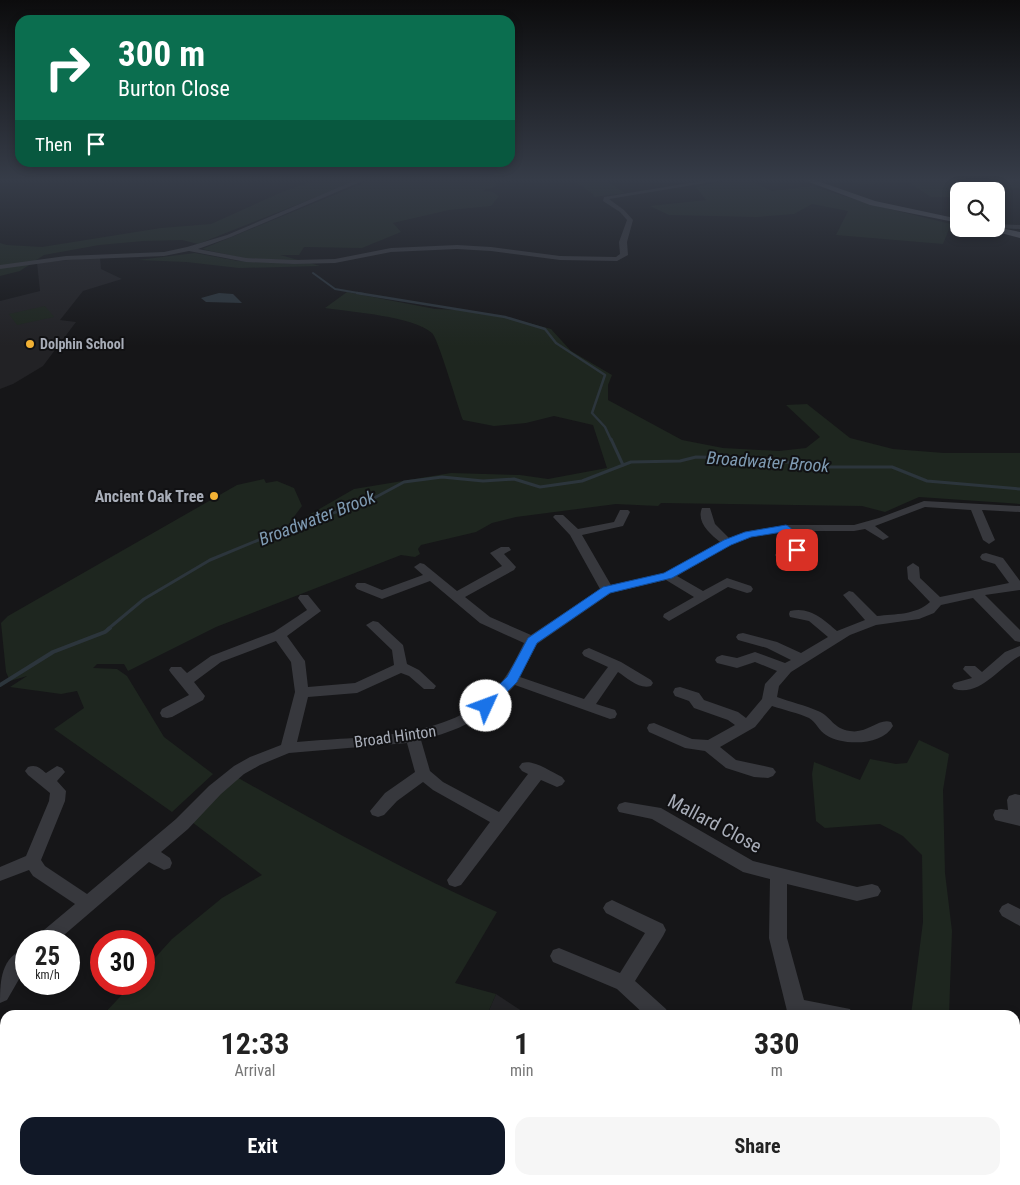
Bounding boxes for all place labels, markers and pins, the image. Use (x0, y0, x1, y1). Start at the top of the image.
place label: Dolphin School (40, 336, 124, 352)
marker: Dolphin School (24, 338, 36, 350)
place label: Ancient Oak Tree (95, 487, 204, 506)
marker: Ancient Oak Tree (208, 490, 220, 502)
pin (776, 529, 818, 571)

